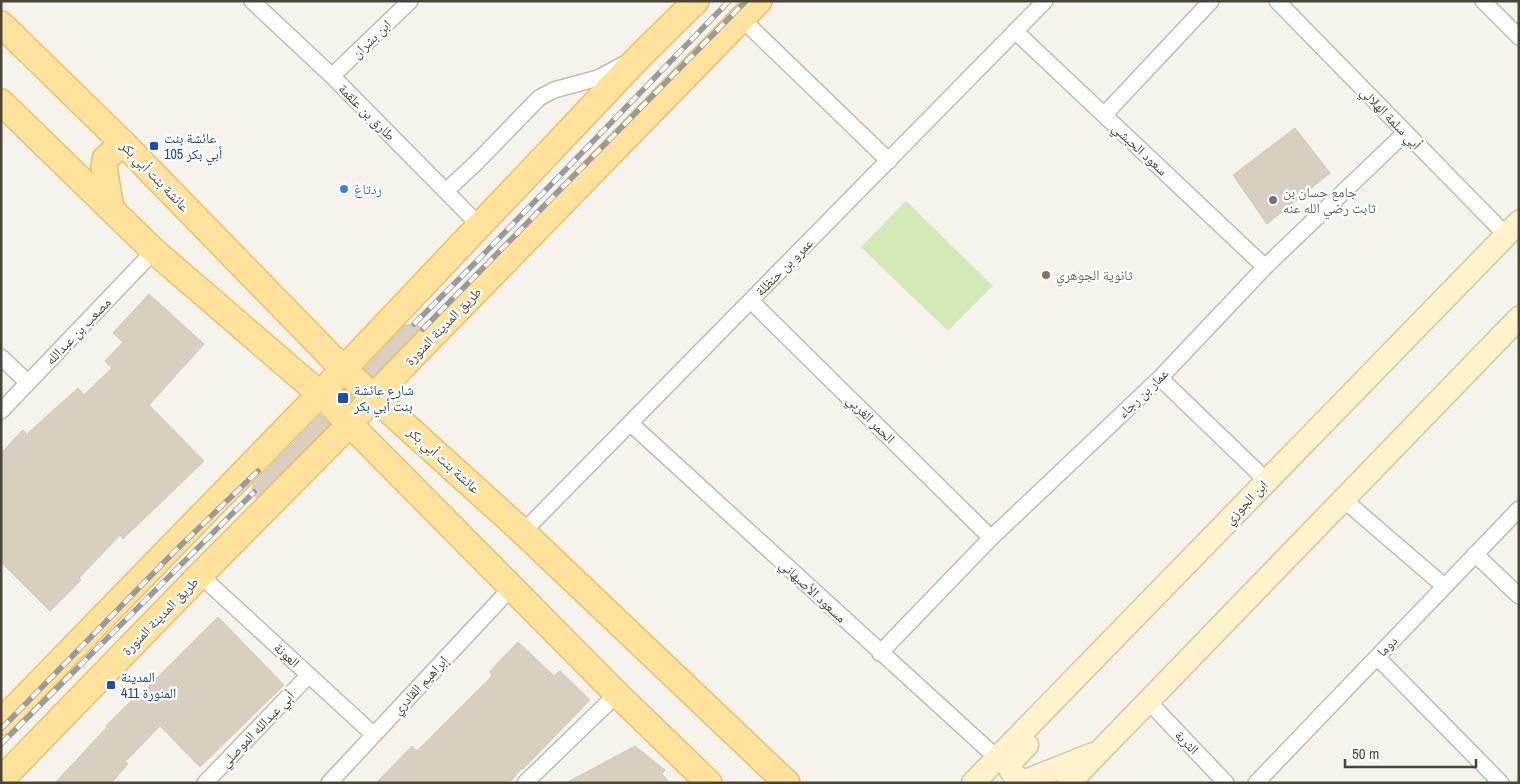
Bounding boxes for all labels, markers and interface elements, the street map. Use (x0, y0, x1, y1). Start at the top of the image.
street label: ابن بشران (347, 16, 395, 62)
street label: طارق بن علقمة (335, 80, 399, 144)
street label: أبي سلمة الهلالي (1355, 83, 1426, 155)
street label: سعود الحبشي (1107, 119, 1171, 181)
place label: عائشة بنت أبي بكر 105 (164, 129, 222, 166)
street label: عائشة بنت أبي بكر (114, 136, 193, 217)
marker: عائشة بنت أبي بكر 105 (148, 140, 160, 152)
place label: ردتاغ (354, 180, 382, 199)
marker: ردتاغ (338, 183, 350, 195)
place label: جامع حسان بن ثابت رضي الله عنه (1283, 183, 1376, 220)
marker: جامع حسان بن ثابت رضي الله عنه (1267, 194, 1279, 206)
street label: عمرو بن حنظلة (751, 234, 817, 300)
place label: ثانوية الجوهري (1056, 266, 1133, 287)
marker: ثانوية الجوهري (1040, 269, 1052, 281)
street label: طريق المدينة المنورة (401, 283, 486, 370)
street label: مصعب بن عبدالله (41, 294, 115, 368)
street label: عمار بن رجاء (1114, 364, 1172, 422)
place label: شارع عائشة بنت أبي بكر (353, 381, 414, 418)
marker: شارع عائشة بنت أبي بكر (336, 391, 350, 405)
street label: الحمر الغربي (841, 391, 899, 449)
street label: عائشة بنت أبي بكر (401, 422, 484, 499)
street label: ابن الجوزي (1220, 476, 1273, 530)
street label: مسعود الأصبهاني (774, 555, 850, 628)
street label: طريق المدينة المنورة (118, 573, 203, 660)
street label: دوما (1373, 632, 1401, 660)
street label: العونة (270, 639, 304, 671)
street label: إبراهيم القادري (388, 652, 454, 720)
place label: المدينة المنورة 411 (121, 668, 176, 702)
marker: المدينة المنورة 411 (105, 679, 117, 691)
street label: أبي عبدالله الموصلي (216, 687, 300, 773)
street label: الثربة (1171, 726, 1203, 758)
scale bar (1345, 736, 1476, 768)
text: 50 m (1352, 743, 1379, 764)

